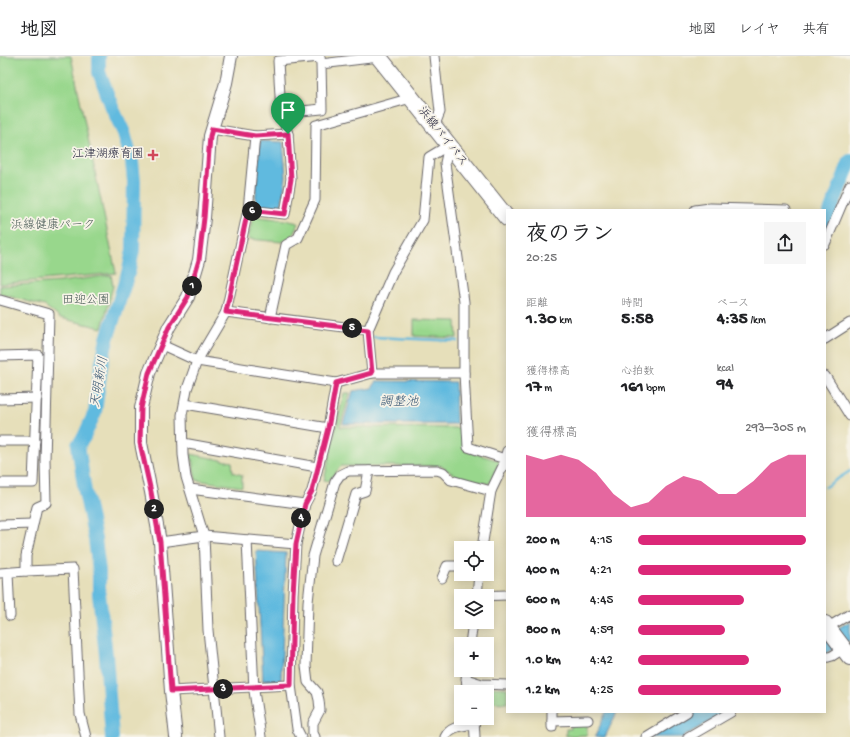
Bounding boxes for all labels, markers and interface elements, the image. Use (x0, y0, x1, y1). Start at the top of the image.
text: 地図 (20, 20, 58, 43)
text: 地図 (689, 22, 717, 39)
text: レイヤ (739, 22, 780, 39)
text: 共有 (802, 22, 830, 39)
pin (271, 93, 305, 134)
icon: arrive (277, 99, 299, 121)
street label: 浜線バイパス (414, 104, 470, 170)
place label: 江津湖療育園 (72, 147, 144, 162)
marker: 江津湖療育園 (147, 149, 159, 161)
pin: 6 (242, 201, 262, 221)
text: 6 (249, 205, 255, 217)
park label: 浜線健康パーク (11, 218, 95, 233)
button: share (764, 222, 806, 264)
text: 夜のラン (526, 223, 614, 249)
text: 20:25 (526, 251, 557, 266)
pin: 1 (182, 276, 202, 296)
text: 1 (190, 280, 194, 292)
park label: 田迎公園 (62, 293, 110, 308)
text: 距離 (526, 298, 548, 310)
text: 時間 (621, 298, 643, 310)
text: ペース (717, 298, 749, 310)
text: 1.30 (526, 310, 557, 330)
text: 5:58 (621, 310, 654, 330)
text: 4:35 (717, 310, 748, 330)
text: km (557, 315, 572, 327)
text: /km (748, 315, 766, 327)
pin: 5 (342, 318, 362, 338)
text: 5 (349, 322, 355, 334)
water label: 天明新川 (87, 355, 112, 409)
text: kcal (717, 363, 734, 375)
text: 獲得標高 (526, 366, 570, 378)
text: 心拍数 (621, 366, 654, 378)
text: 94 (717, 375, 733, 395)
text: 17 (526, 378, 542, 398)
text: 161 (621, 378, 644, 398)
text: m (542, 383, 552, 395)
text: bpm (644, 383, 665, 395)
water label: 調整池 (379, 394, 419, 410)
text: 293–305 m (745, 421, 806, 436)
text: 獲得標高 (526, 426, 578, 441)
pin: 2 (144, 499, 164, 519)
text: 2 (151, 503, 157, 515)
pin: 4 (291, 508, 311, 528)
text: 4 (298, 512, 304, 524)
text: 200 m (526, 533, 559, 548)
text: 4:15 (590, 533, 612, 548)
map controls (454, 541, 494, 725)
button: locate (454, 541, 494, 581)
text: 400 m (526, 563, 559, 578)
text: 4:21 (590, 563, 612, 578)
button: layers (454, 589, 494, 629)
text: 600 m (526, 593, 560, 608)
text: 4:45 (590, 593, 613, 608)
text: 800 m (526, 623, 560, 638)
text: 4:59 (590, 623, 614, 638)
button: + (454, 637, 494, 677)
text: 1.0 km (526, 653, 561, 668)
text: 4:42 (590, 653, 613, 668)
pin: 3 (213, 679, 233, 699)
text: 3 (220, 683, 226, 695)
text: 1.2 km (526, 683, 560, 698)
text: 4:25 (590, 683, 613, 698)
button: − (454, 685, 494, 725)

